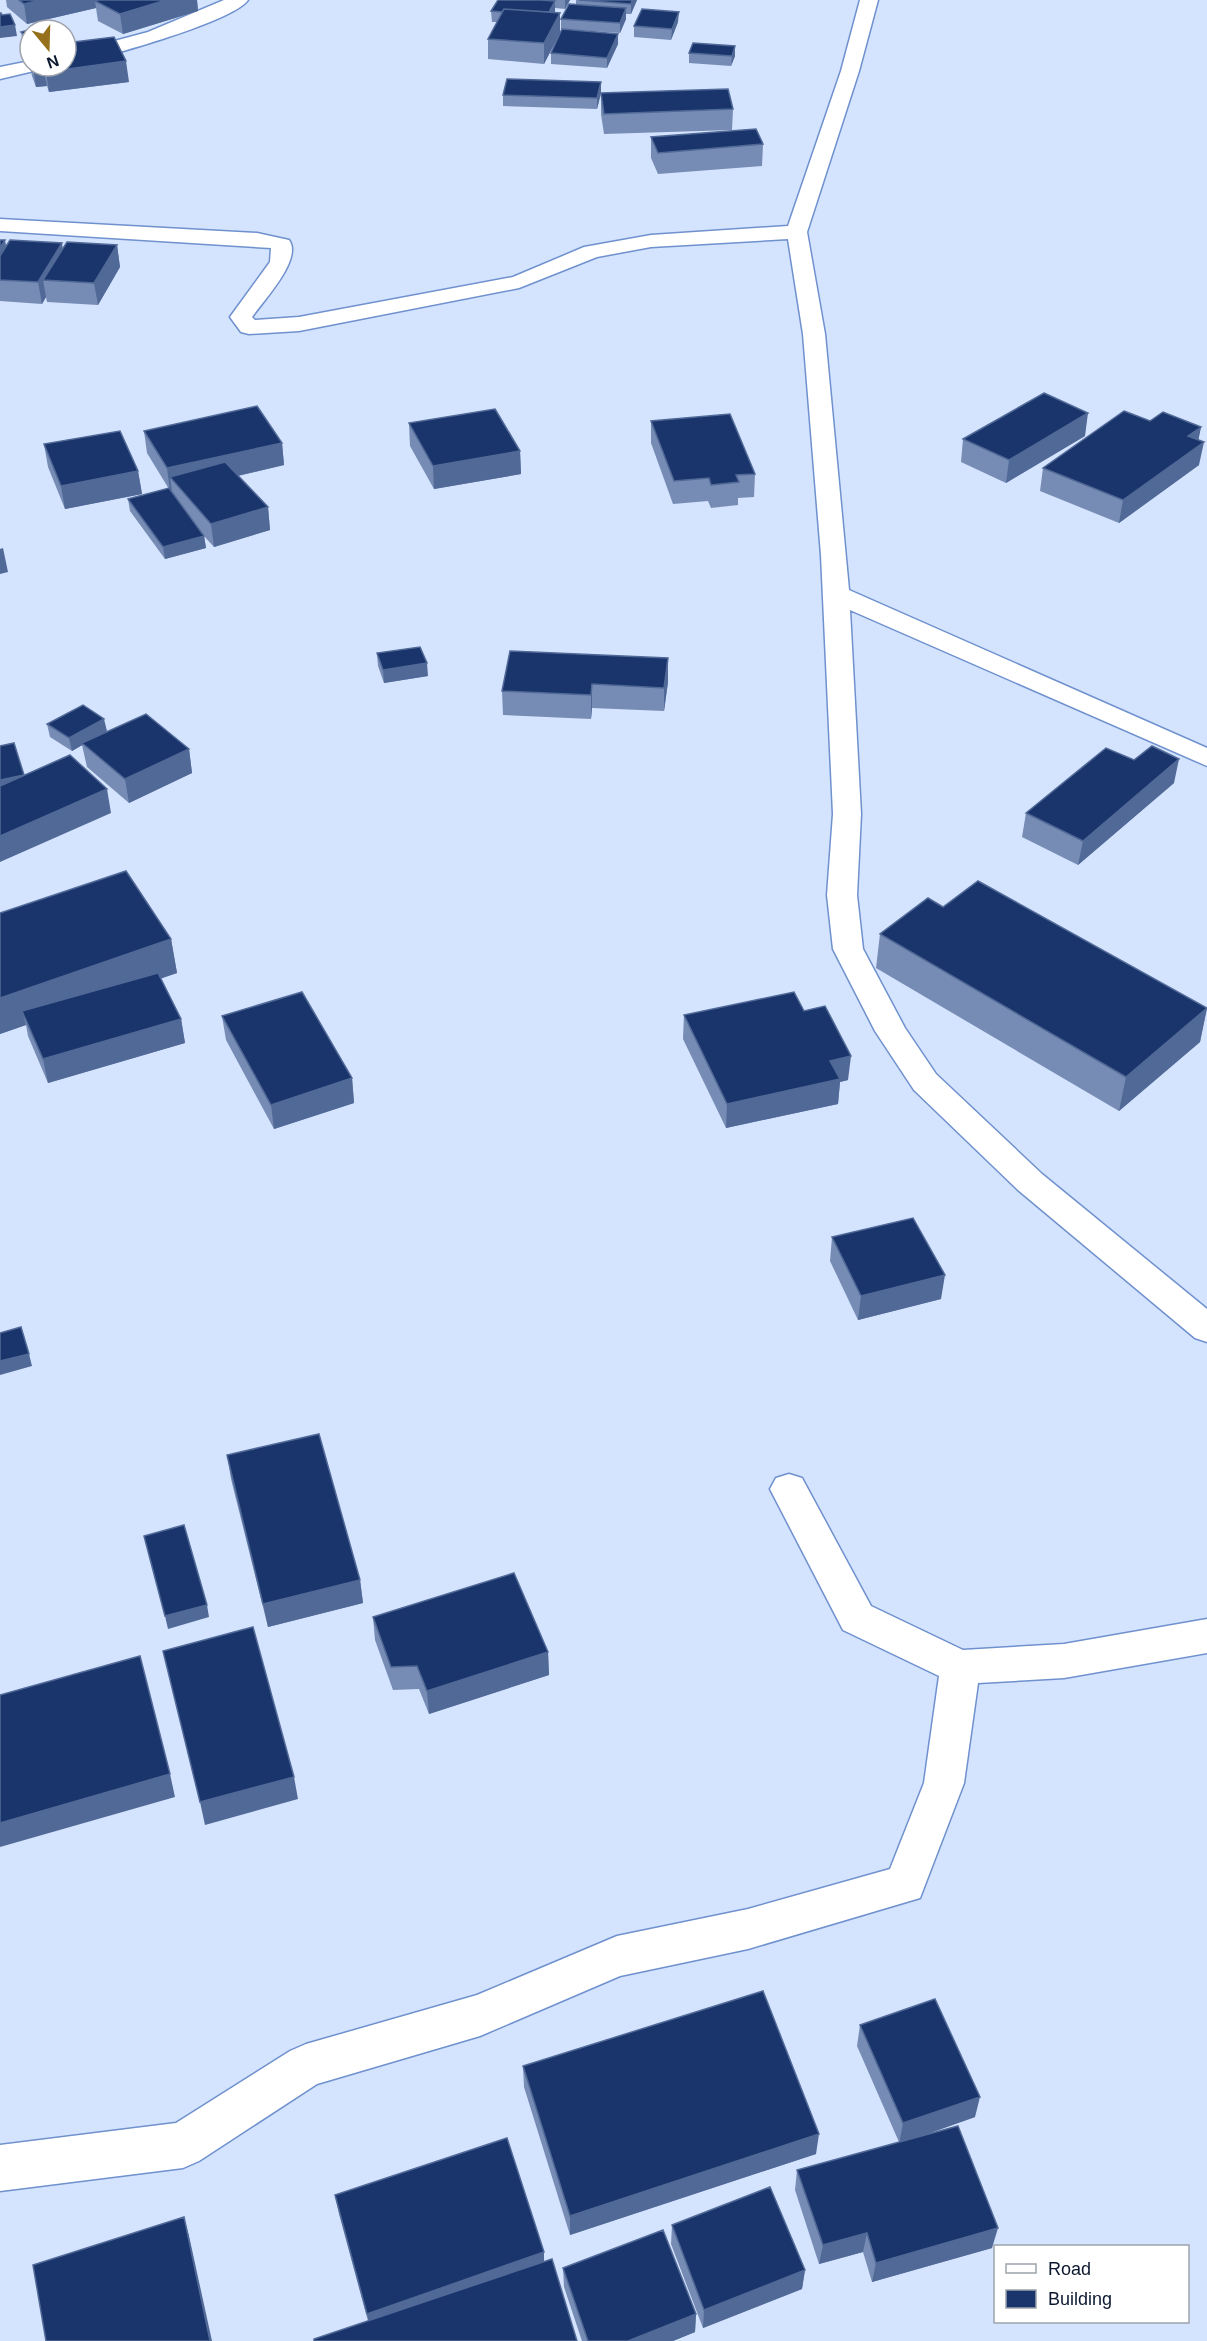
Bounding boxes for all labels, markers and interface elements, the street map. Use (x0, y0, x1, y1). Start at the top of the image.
north arrow (18, 18, 78, 78)
text: N (44, 52, 61, 72)
legend (994, 2245, 1189, 2323)
text: Road (1048, 2259, 1091, 2279)
text: Building (1048, 2289, 1112, 2309)

